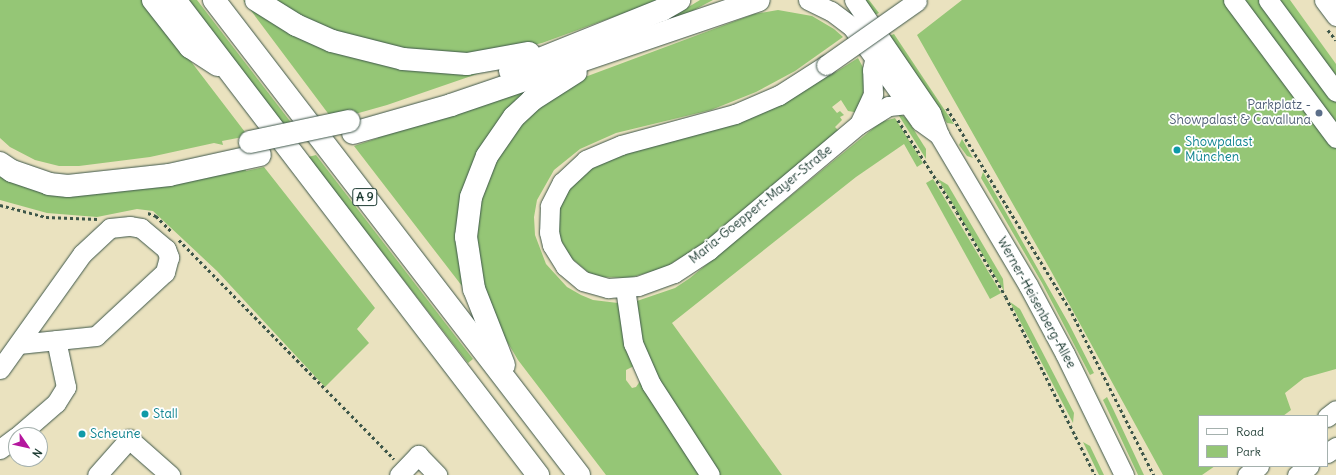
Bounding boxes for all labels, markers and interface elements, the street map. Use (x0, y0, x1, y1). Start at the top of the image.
place label: Parkplatz - Showpalast & Cavalluna (1169, 98, 1311, 129)
marker: Parkplatz - Showpalast & Cavalluna (1314, 108, 1324, 118)
place label: Showpalast München (1185, 135, 1253, 166)
street label: Maria-Goeppert-Mayer-Straße (686, 143, 836, 267)
marker: Showpalast München (1172, 145, 1182, 155)
road number: A 9 (352, 187, 378, 207)
street label: Werner-Heisenberg-Allee (993, 234, 1079, 372)
place label: Stall (153, 406, 178, 422)
marker: Stall (140, 409, 150, 419)
legend (1198, 415, 1328, 467)
text: Road (1236, 424, 1264, 439)
place label: Scheune (90, 426, 140, 442)
north arrow (8, 427, 48, 467)
marker: Scheune (77, 429, 87, 439)
text: Park (1236, 444, 1261, 459)
text: N (29, 446, 45, 460)

